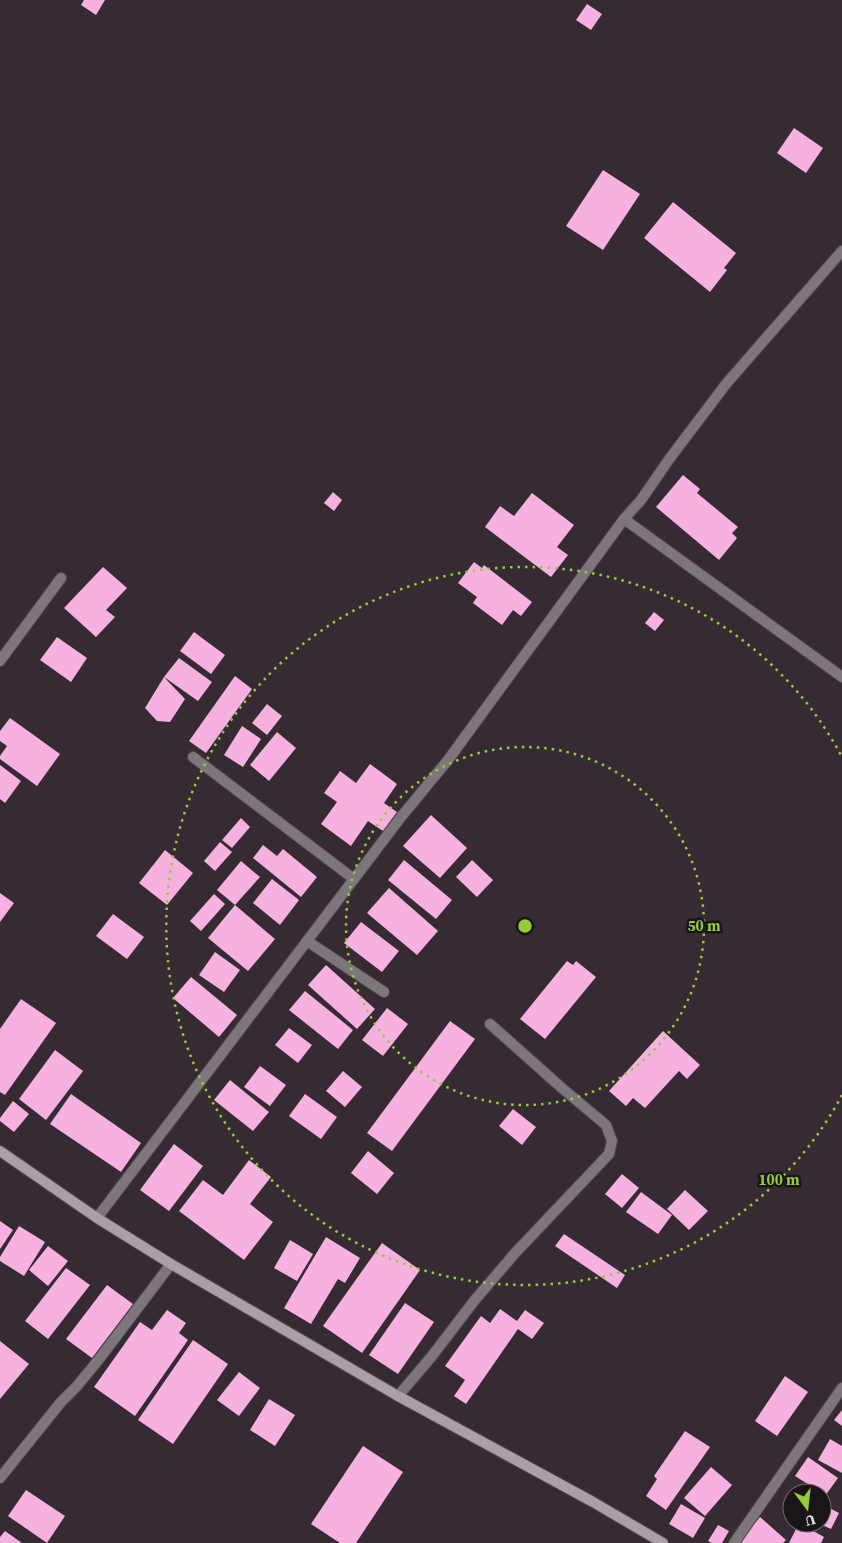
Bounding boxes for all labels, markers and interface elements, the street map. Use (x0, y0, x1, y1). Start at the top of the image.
text: 50 m (687, 915, 721, 936)
centre of rings (516, 917, 534, 935)
text: 100 m (758, 1169, 800, 1190)
north arrow (782, 1483, 832, 1533)
text: U (803, 1510, 818, 1532)

